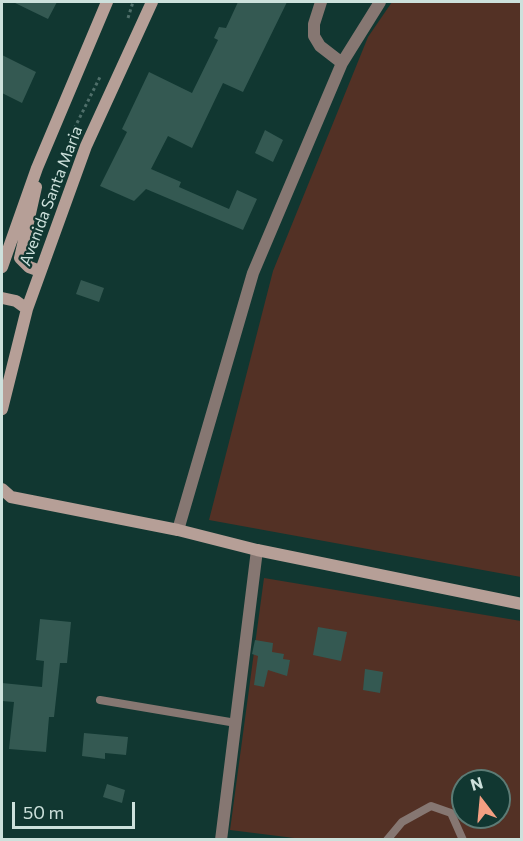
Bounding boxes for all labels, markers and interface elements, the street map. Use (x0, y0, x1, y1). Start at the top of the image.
street label: Avenida Santa Maria (16, 123, 86, 269)
north arrow (451, 769, 511, 829)
text: N (468, 772, 485, 794)
scale bar (15, 790, 138, 828)
text: 50 m (23, 801, 64, 823)

